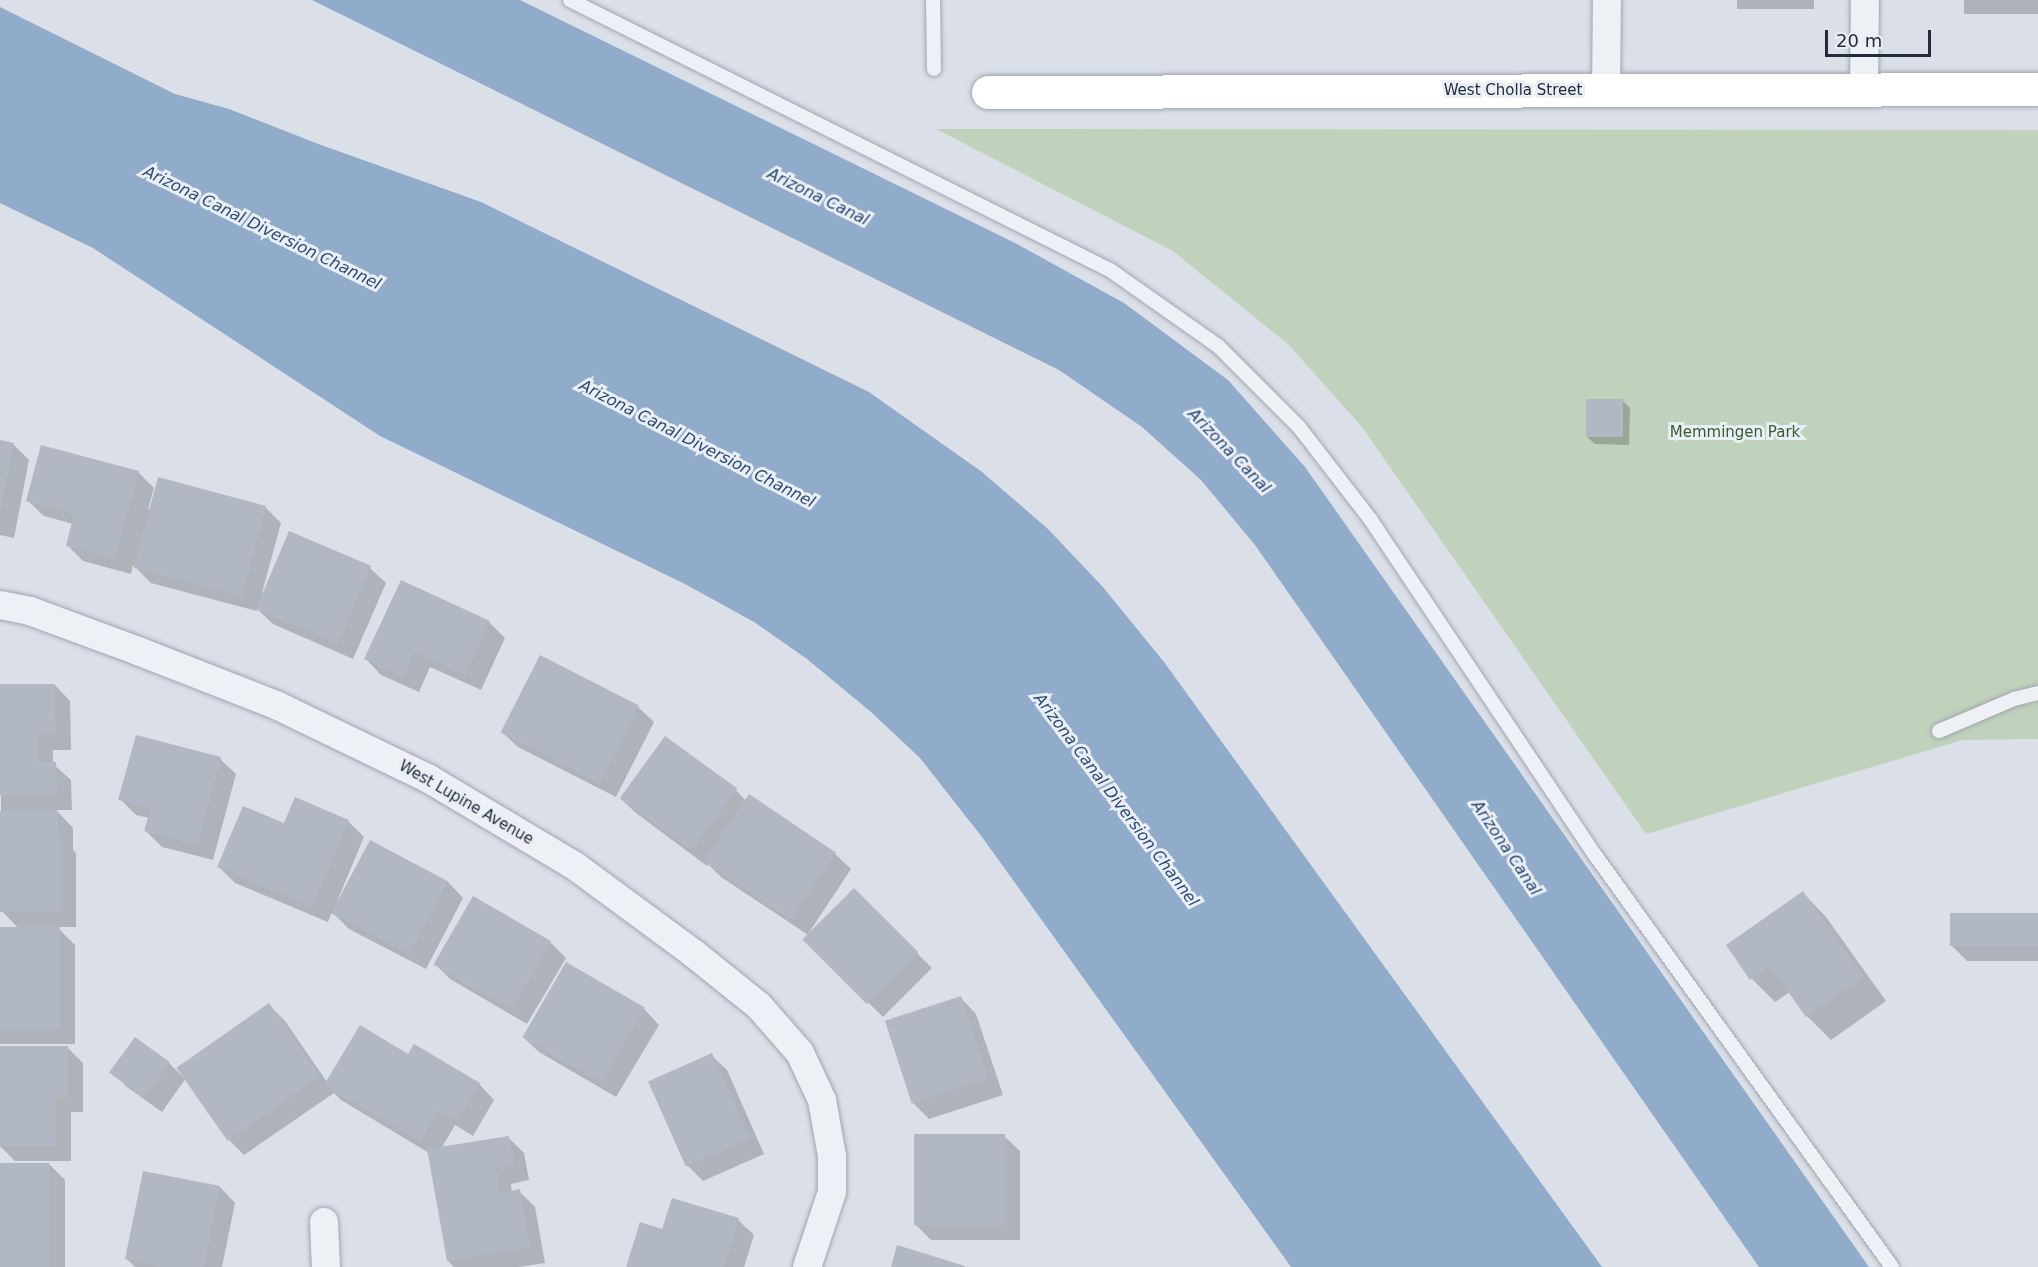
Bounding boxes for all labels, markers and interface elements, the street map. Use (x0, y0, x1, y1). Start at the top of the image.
scale bar (1828, 18, 1934, 56)
text: 20 m (1836, 30, 1882, 51)
street label: West Cholla Street (1444, 82, 1582, 100)
water label: Arizona Canal Diversion Channel (140, 162, 384, 294)
water label: Arizona Canal (764, 164, 872, 230)
water label: Arizona Canal Diversion Channel (576, 376, 818, 512)
water label: Arizona Canal (1184, 405, 1274, 497)
park label: Memmingen Park (1670, 424, 1800, 442)
water label: Arizona Canal Diversion Channel (1030, 690, 1202, 910)
street label: West Lupine Avenue (396, 757, 536, 849)
water label: Arizona Canal (1467, 797, 1545, 899)

